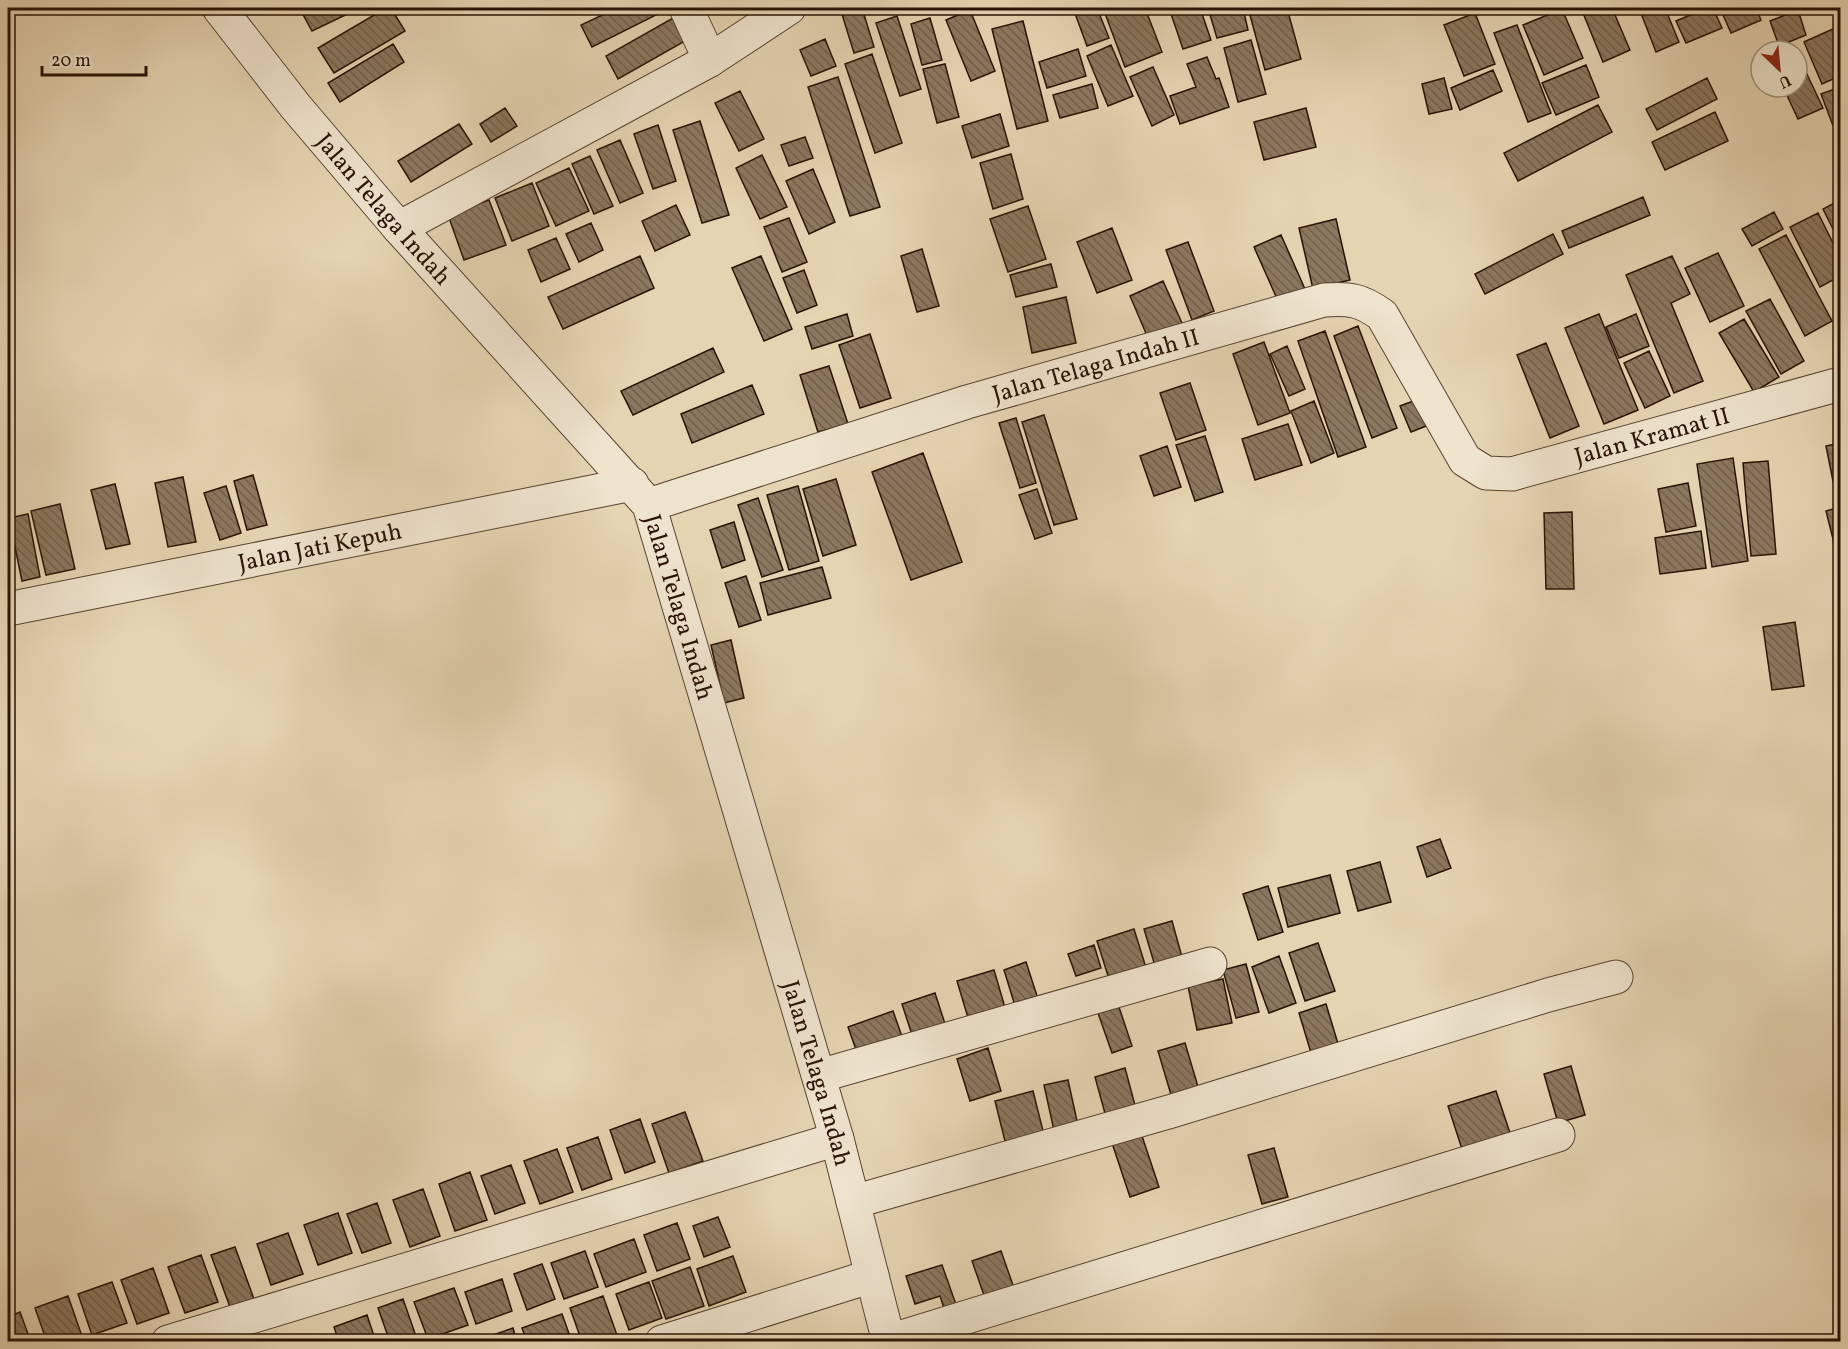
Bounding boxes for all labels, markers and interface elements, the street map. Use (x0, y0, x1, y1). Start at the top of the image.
scale bar (42, 39, 146, 77)
north arrow (1749, 39, 1809, 99)
text: 20 m (51, 49, 91, 74)
text: U (1775, 68, 1794, 93)
street label: Jalan Telaga Indah (307, 127, 458, 294)
street label: Jalan Telaga Indah II (989, 321, 1204, 413)
street label: Jalan Kramat II (1571, 400, 1734, 475)
street label: Jalan Telaga Indah (634, 511, 721, 705)
street label: Jalan Jati Kepuh (235, 515, 405, 582)
street label: Jalan Telaga Indah (772, 977, 858, 1170)

